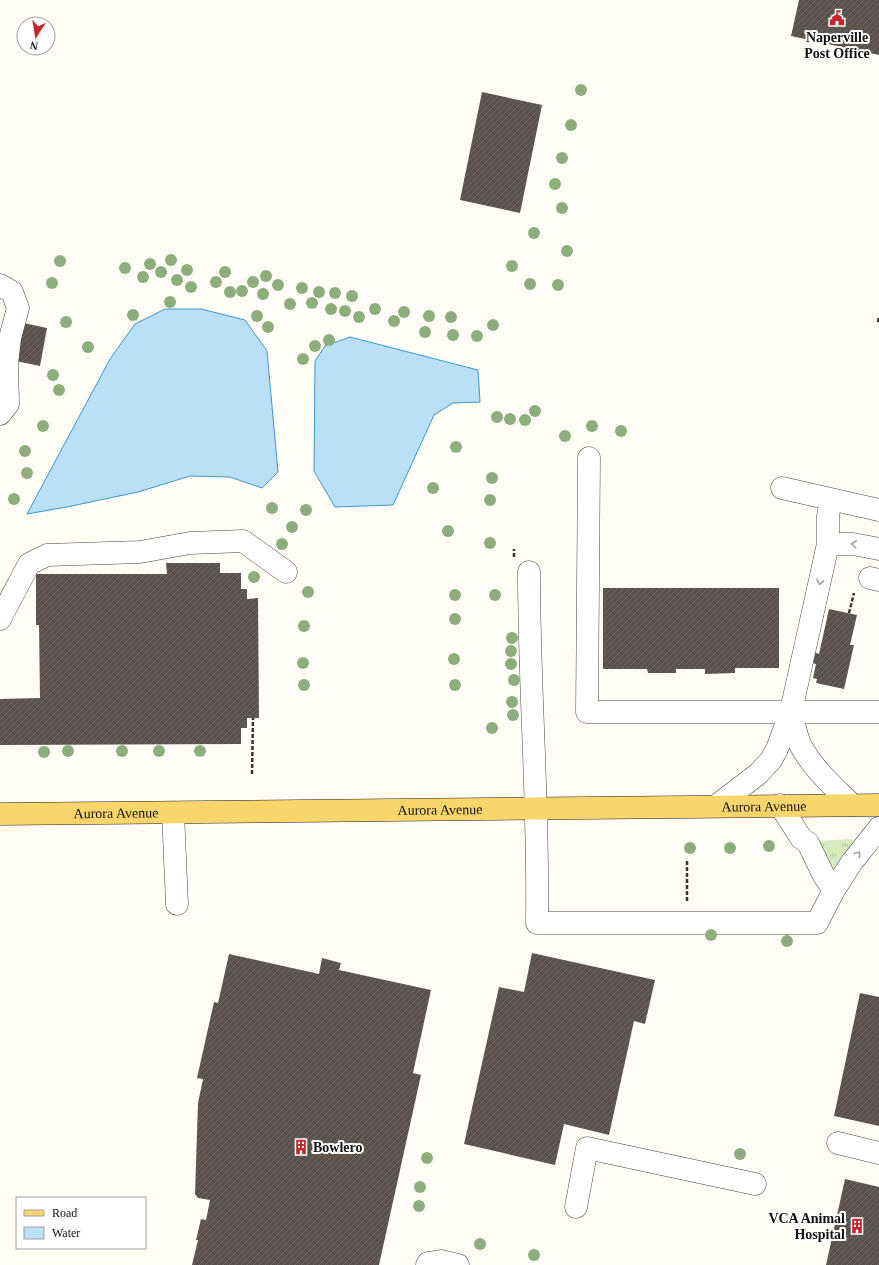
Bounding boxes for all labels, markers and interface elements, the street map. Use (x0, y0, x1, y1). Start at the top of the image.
public building icon: Naperville Post Office (828, 9, 846, 27)
north arrow (16, 16, 56, 56)
place label: Naperville Post Office (804, 30, 870, 61)
text: N (29, 39, 39, 52)
one-way arrow (851, 540, 857, 549)
one-way arrow (816, 579, 824, 586)
street label: Aurora Avenue (721, 798, 807, 814)
street label: Aurora Avenue (397, 802, 483, 817)
street label: Aurora Avenue (73, 805, 159, 821)
one-way arrow (853, 852, 860, 859)
building icon: Bowlero (292, 1138, 310, 1156)
place label: Bowlero (313, 1140, 363, 1155)
legend (16, 1197, 146, 1249)
text: Road (52, 1206, 77, 1220)
place label: VCA Animal Hospital (768, 1211, 845, 1242)
building icon: VCA Animal Hospital (848, 1217, 866, 1235)
text: Water (52, 1226, 80, 1240)

